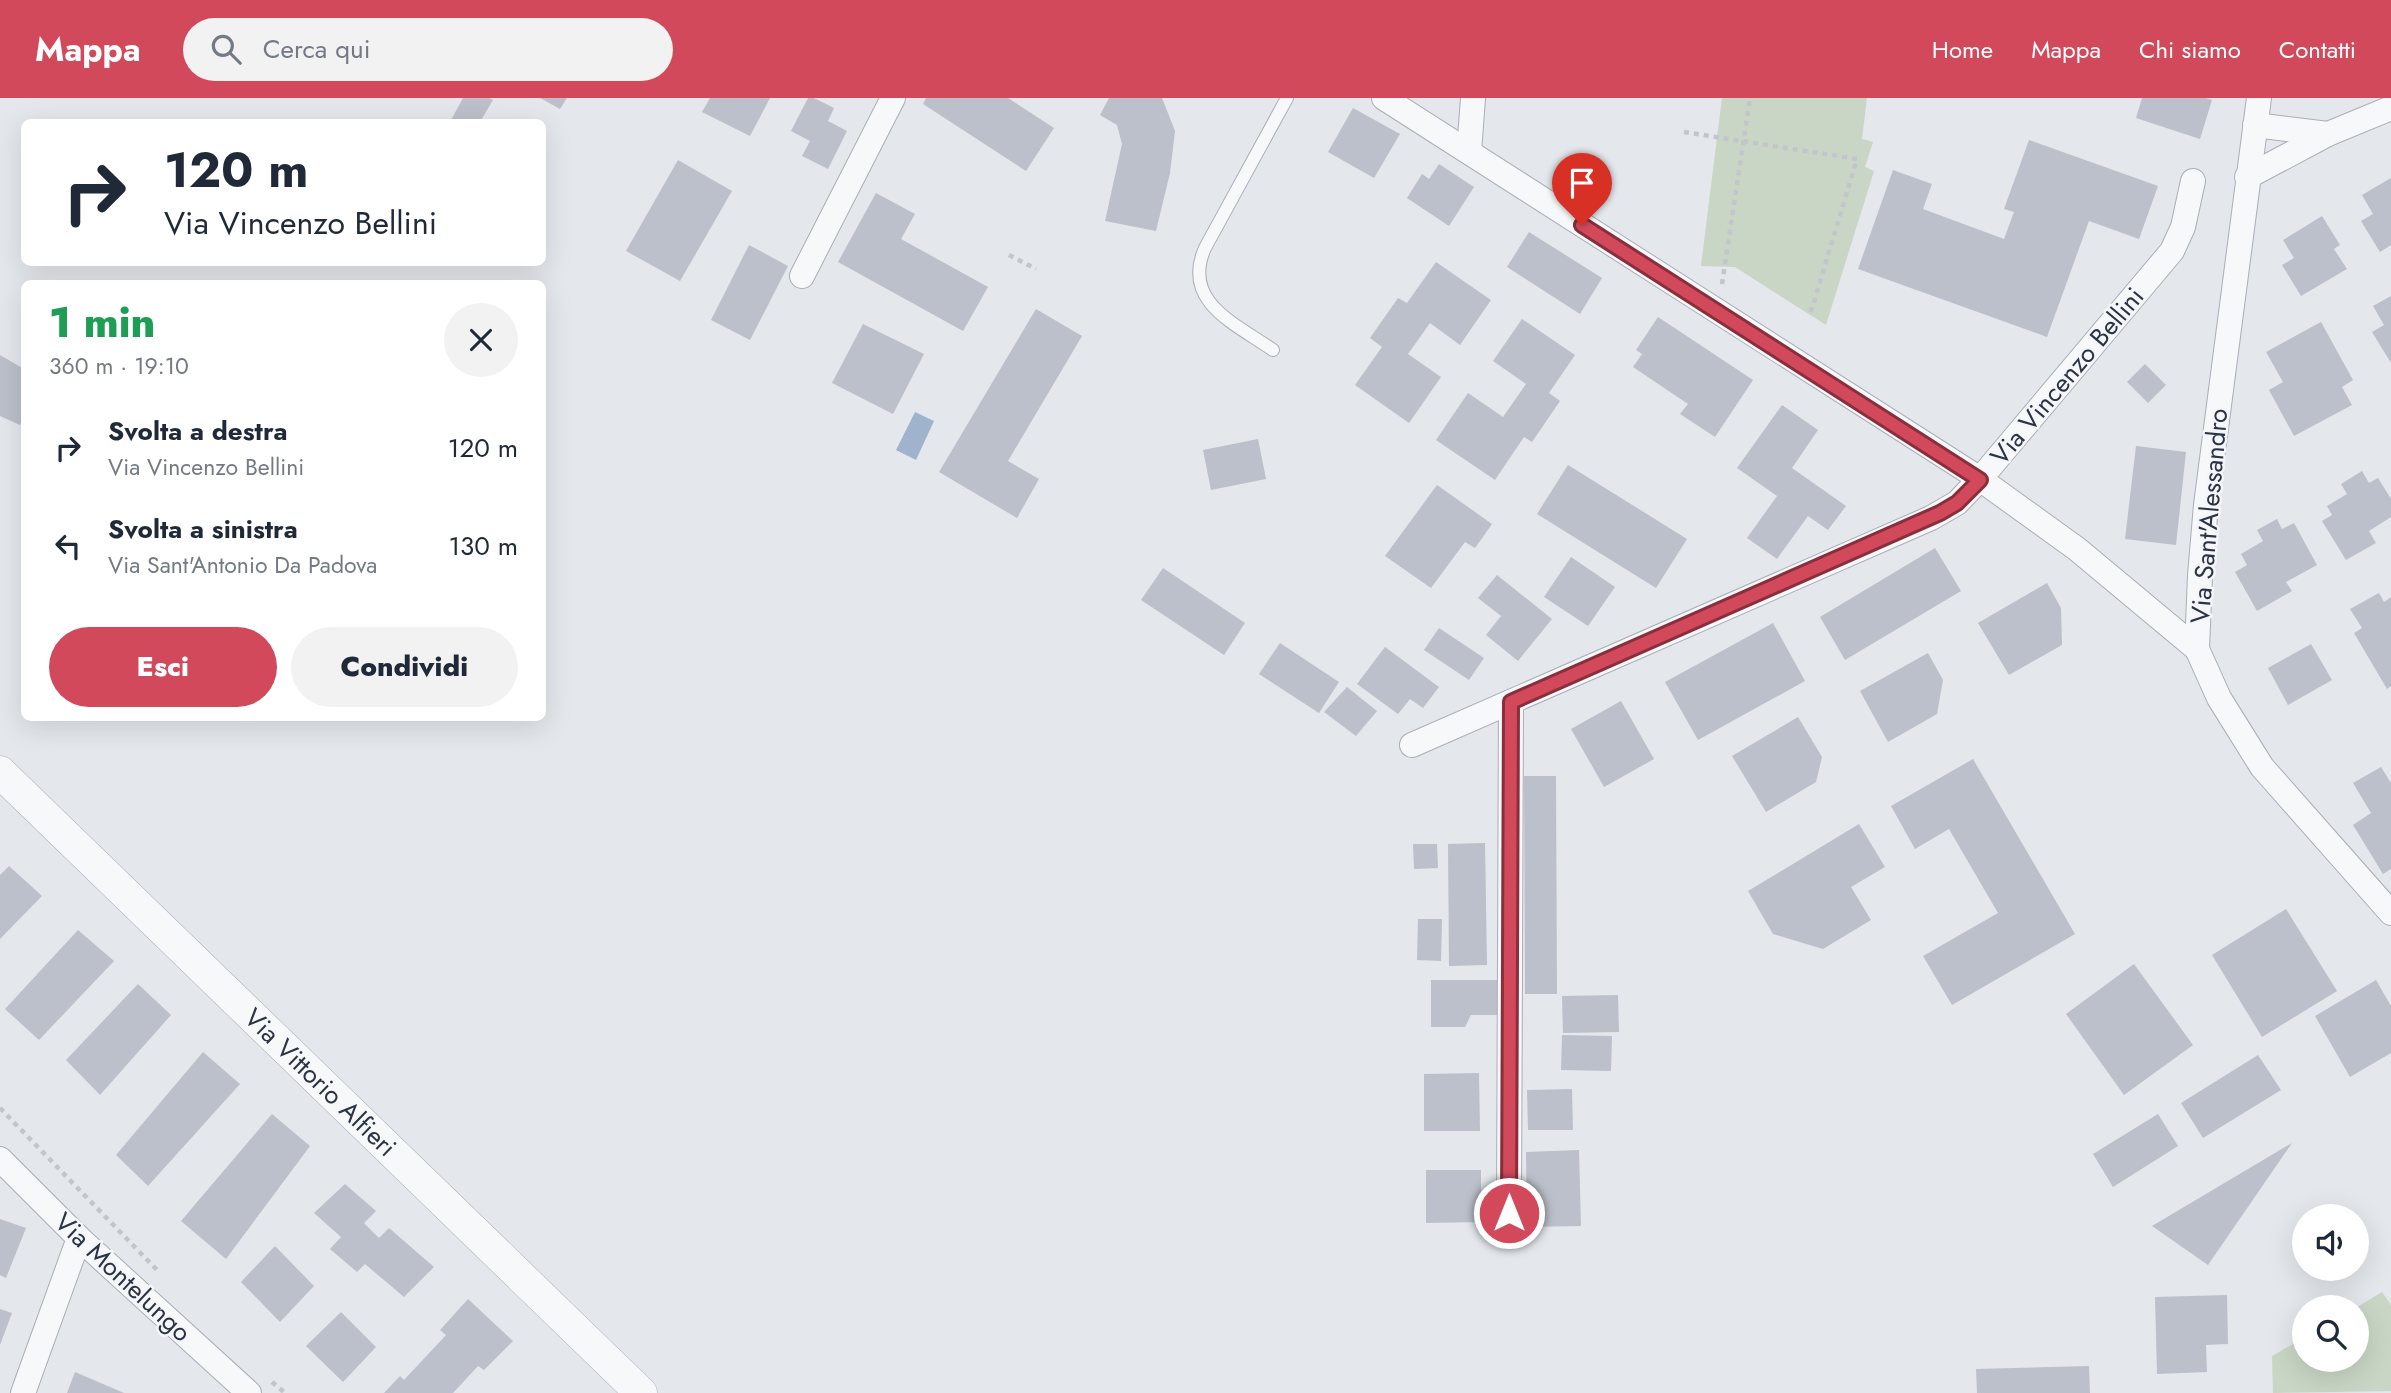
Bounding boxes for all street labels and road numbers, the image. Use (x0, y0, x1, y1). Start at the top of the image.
street label: Via Vincenzo Bellini (1981, 279, 2153, 473)
street label: Via Sant'Alessandro (2181, 407, 2237, 625)
street label: Via Vittorio Alfieri (236, 999, 405, 1165)
street label: Via Montelungo (46, 1203, 200, 1351)

